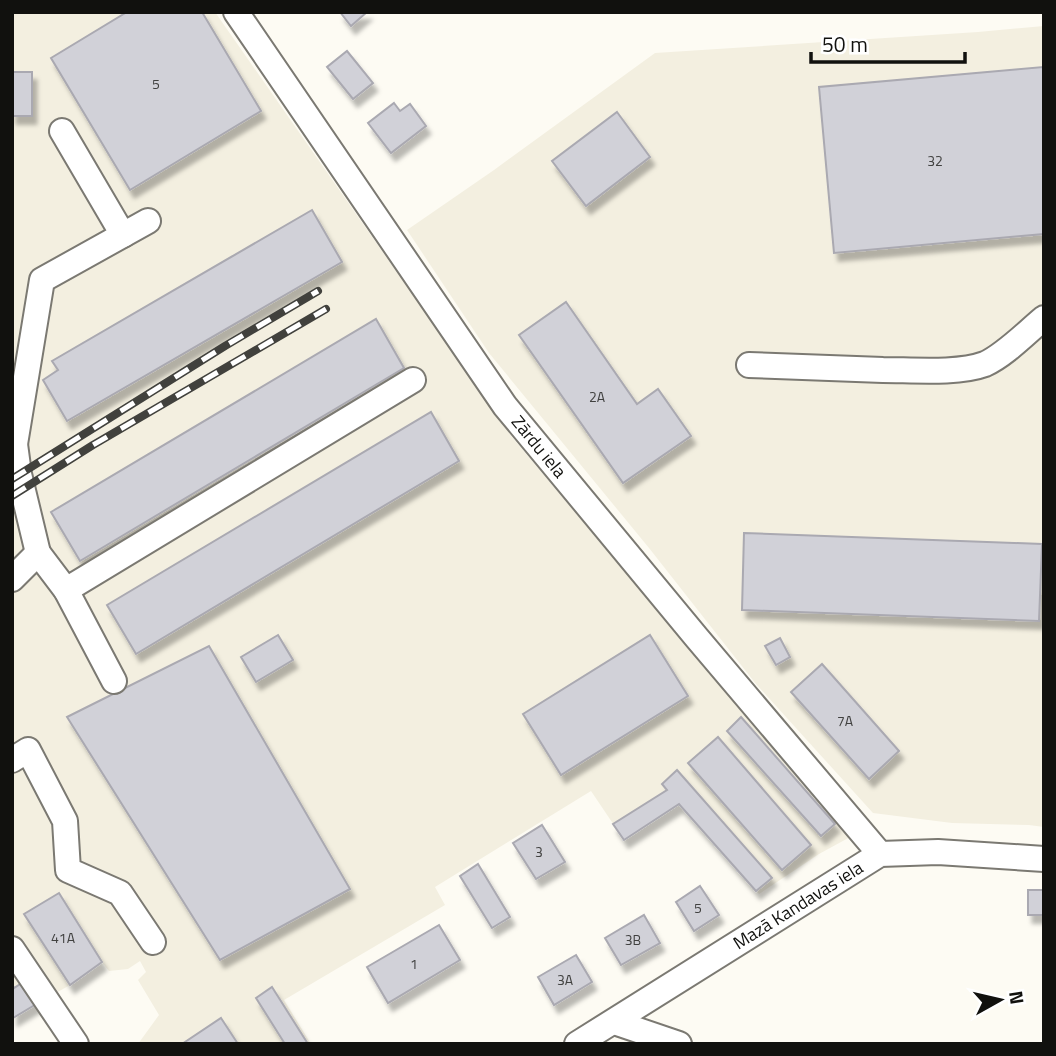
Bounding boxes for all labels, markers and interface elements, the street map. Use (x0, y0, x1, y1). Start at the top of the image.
scale bar (811, 21, 965, 65)
text: 50 m (822, 28, 868, 60)
house number: 5 (152, 73, 160, 94)
house number: 32 (927, 150, 943, 171)
house number: 2A (589, 386, 606, 407)
street label: Zārdu iela (505, 409, 573, 484)
house number: 7A (837, 710, 854, 731)
house number: 3 (535, 841, 543, 862)
street label: Mazā Kandavas iela (728, 854, 868, 956)
house number: 5 (694, 897, 702, 918)
house number: 41A (51, 927, 76, 948)
house number: 3B (625, 929, 641, 950)
house number: 1 (410, 953, 418, 974)
north arrow (965, 965, 1035, 1035)
house number: 3A (557, 969, 574, 990)
text: N (1002, 989, 1033, 1006)

